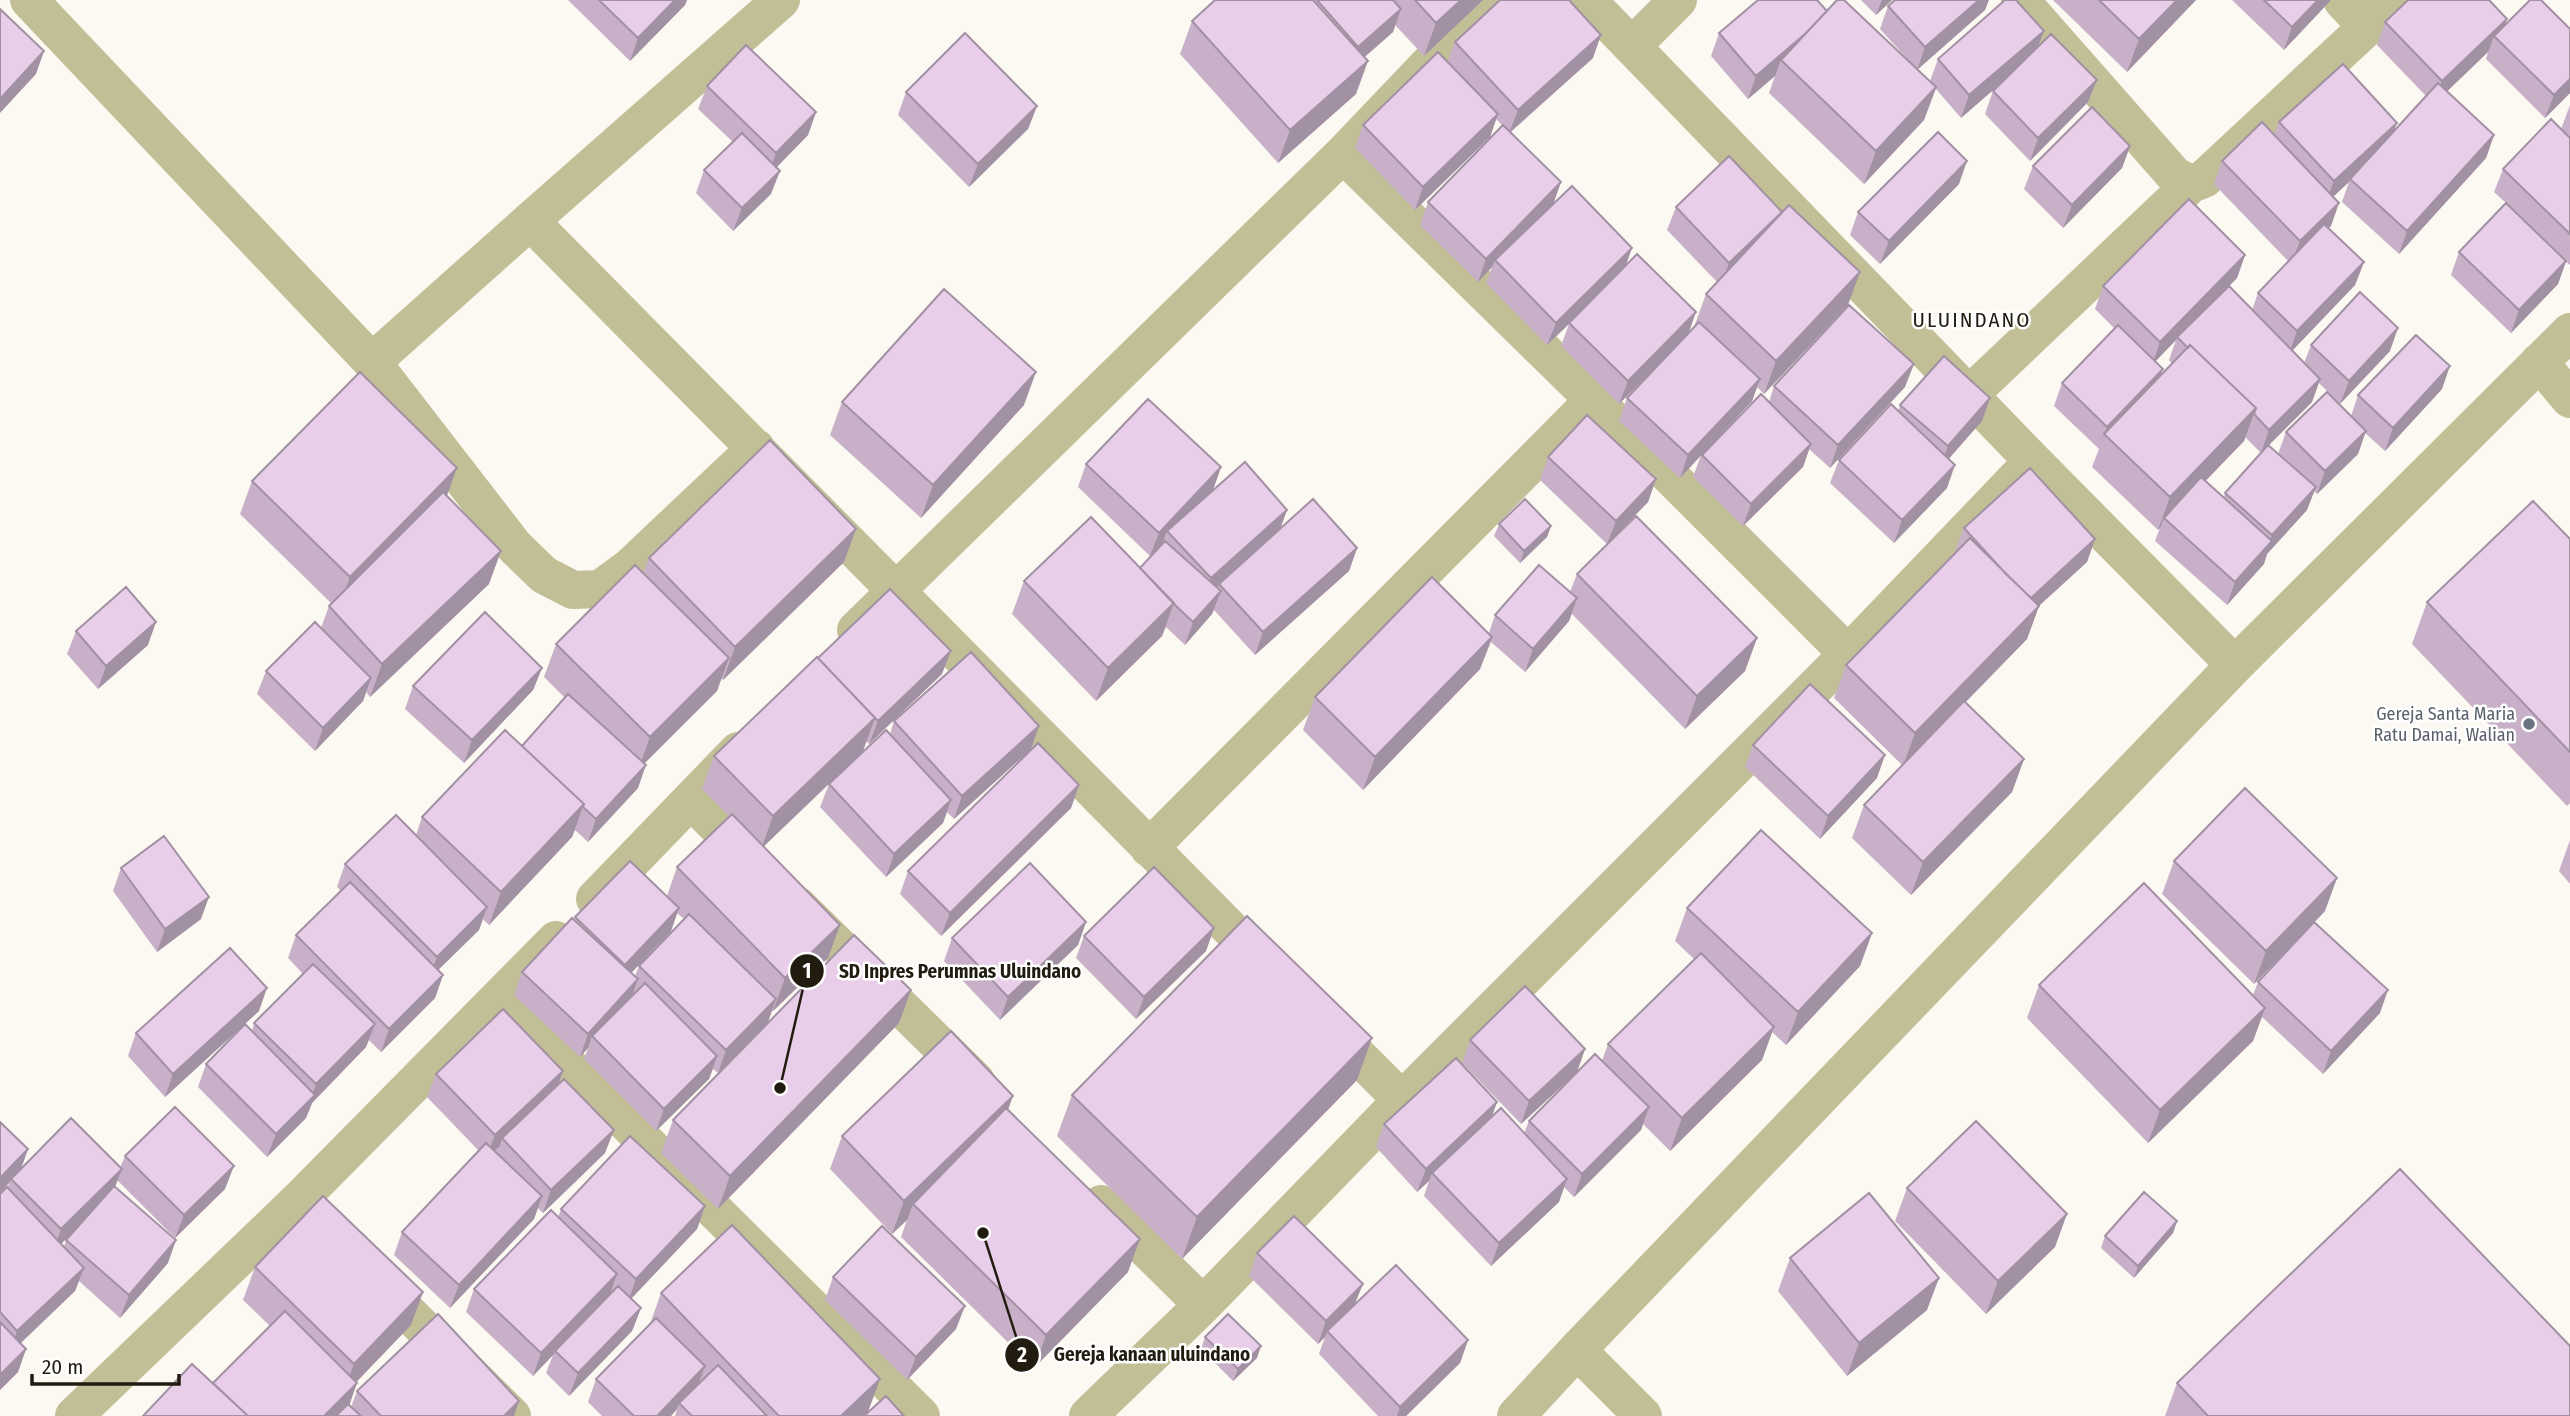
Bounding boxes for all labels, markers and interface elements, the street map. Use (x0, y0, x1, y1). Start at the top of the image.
district label: ULUINDANO (1913, 307, 2031, 333)
place label: Gereja Santa Maria Ratu Damai, Walian (2374, 703, 2515, 746)
marker: Gereja Santa Maria Ratu Damai, Walian (2521, 716, 2537, 732)
callout: SD Inpres Perumnas Uluindano (790, 951, 1095, 991)
text: 1 (803, 958, 811, 984)
text: SD Inpres Perumnas Uluindano (839, 960, 1081, 983)
callout: Gereja kanaan uluindano (1005, 1335, 1264, 1375)
scale bar (32, 1342, 178, 1386)
text: 2 (1016, 1342, 1027, 1368)
text: Gereja kanaan uluindano (1054, 1343, 1250, 1366)
text: 20 m (42, 1354, 83, 1380)

